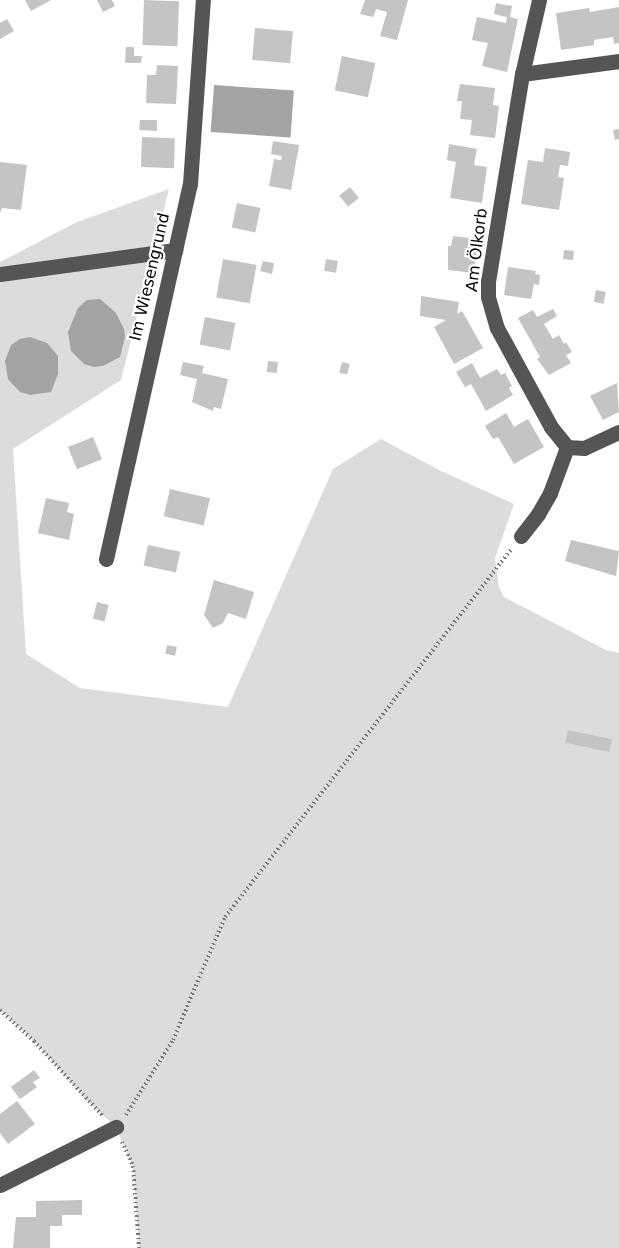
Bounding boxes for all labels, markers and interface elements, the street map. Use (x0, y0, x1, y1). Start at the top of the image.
street label: Am Ölkorb (462, 207, 492, 293)
street label: Im Wiesengrund (126, 211, 174, 343)

